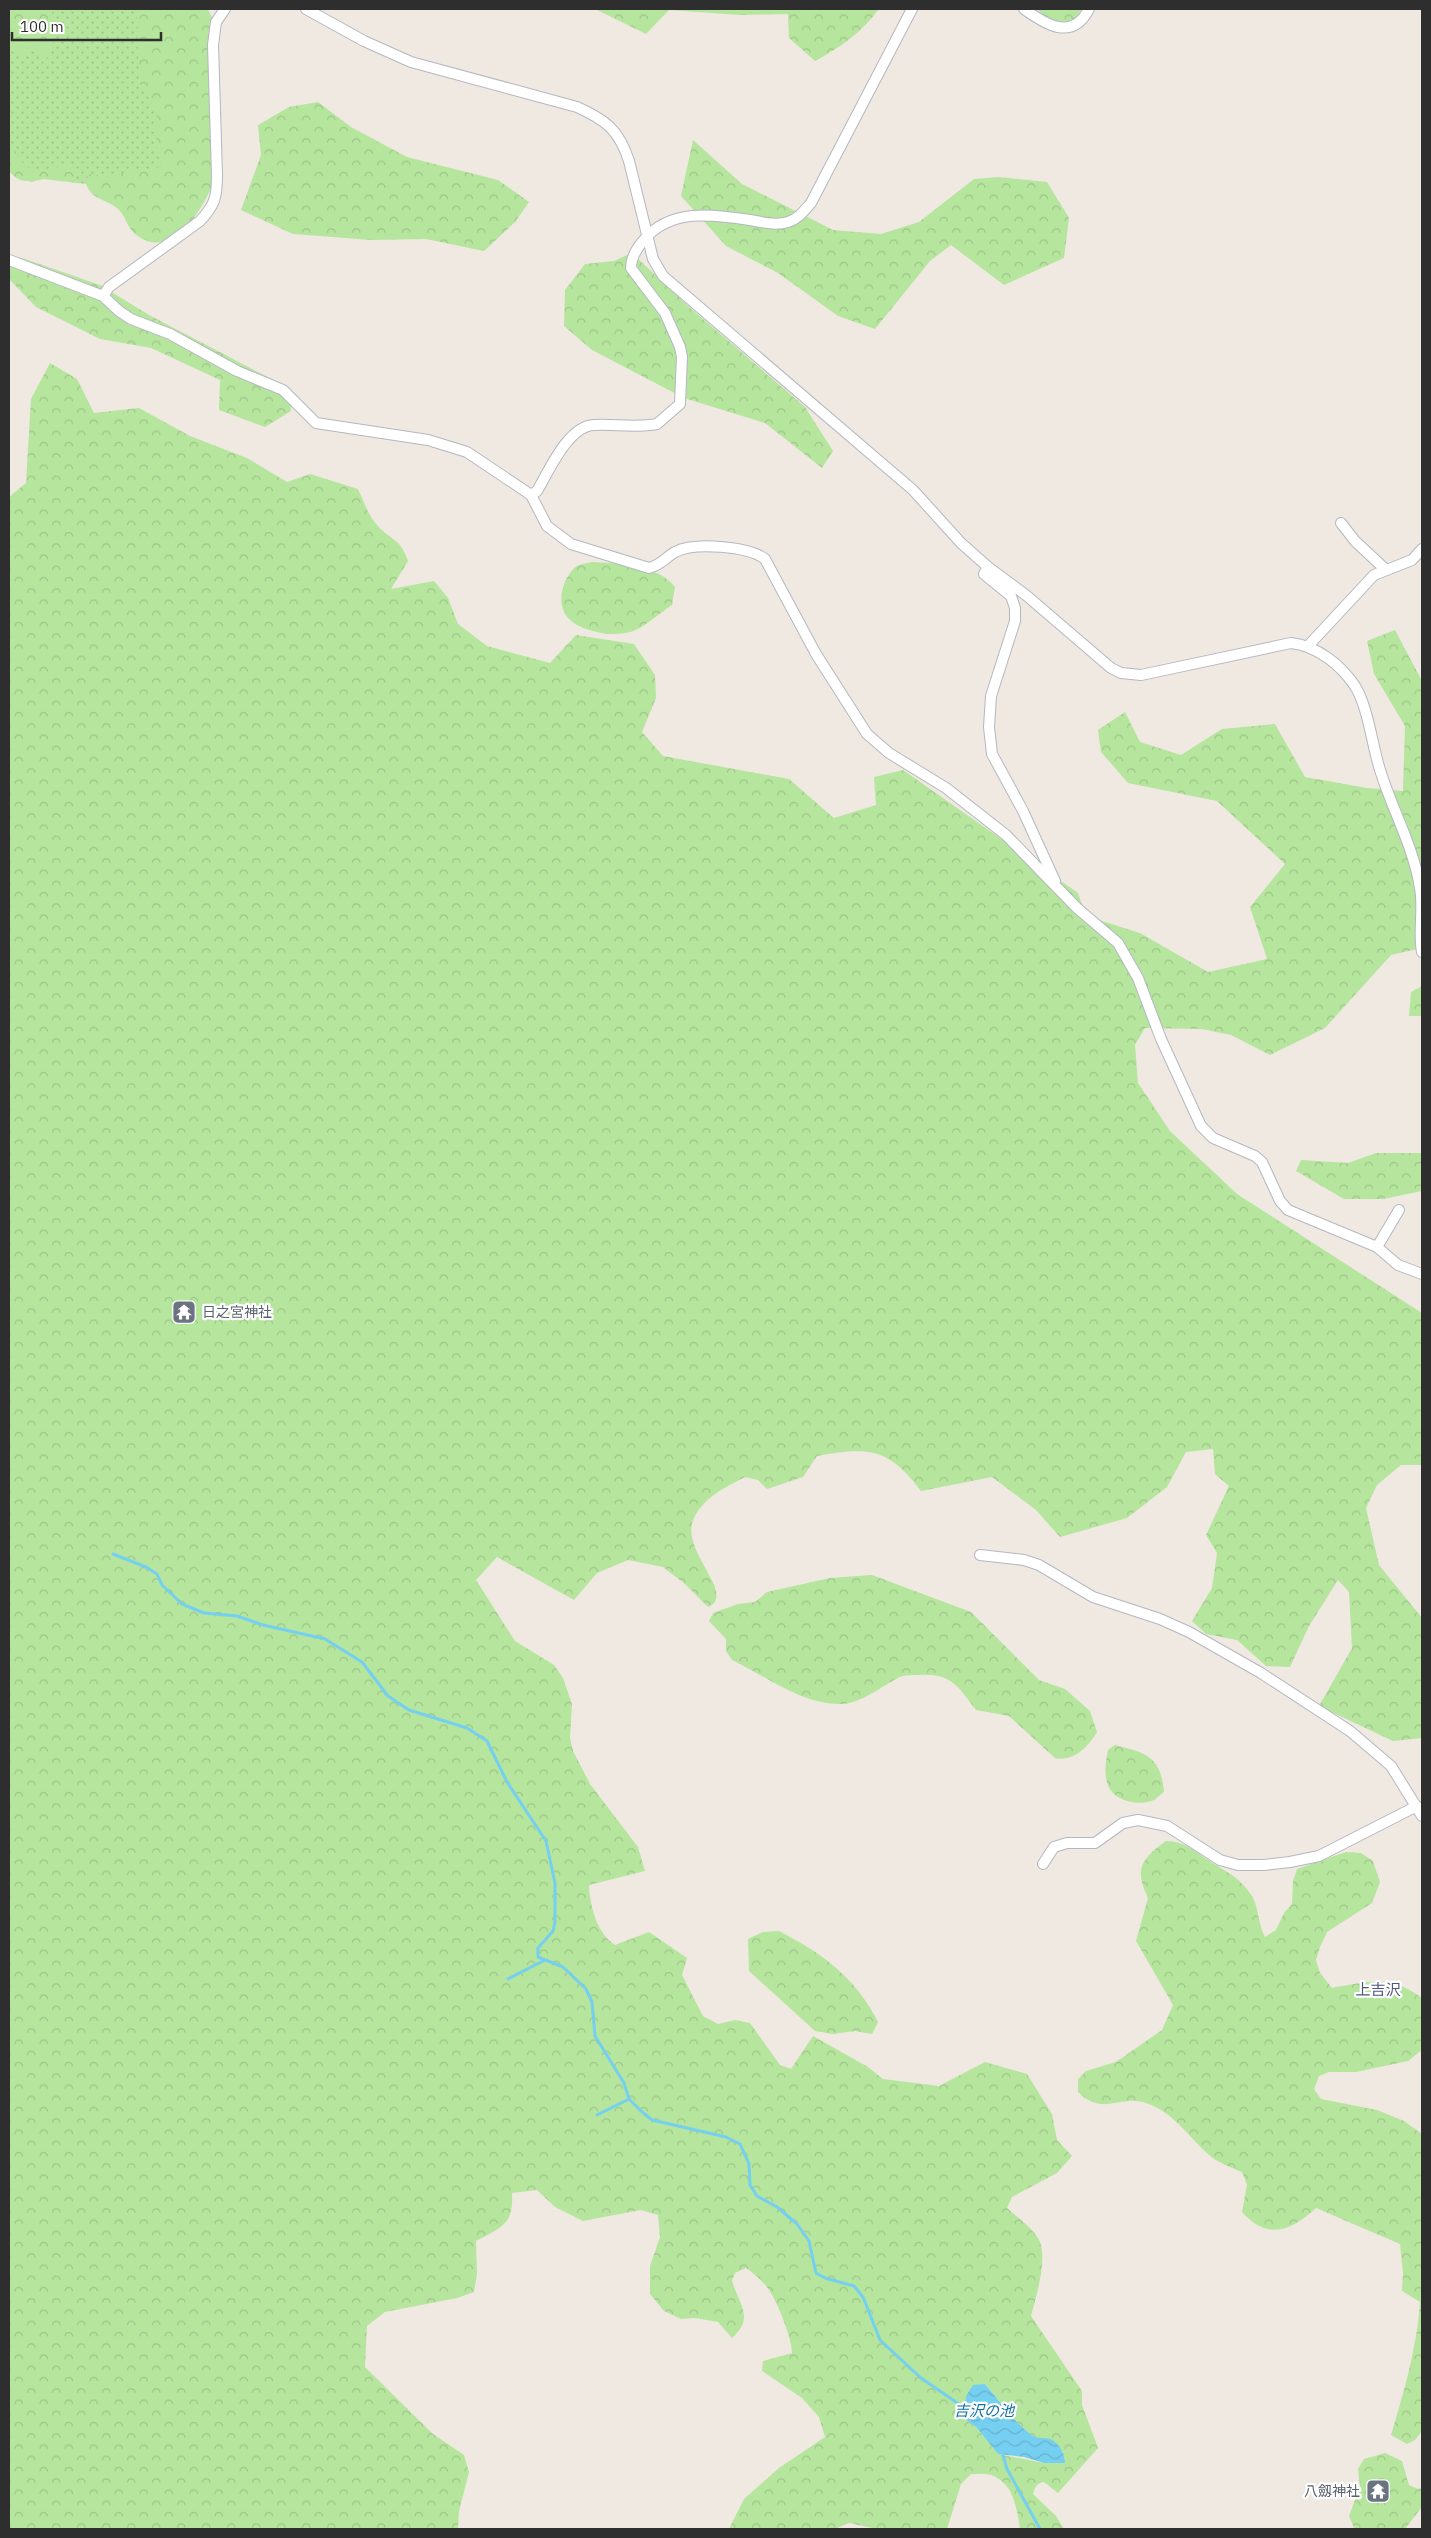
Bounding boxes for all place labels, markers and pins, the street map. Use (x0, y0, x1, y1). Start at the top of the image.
temple icon: 日之宮神社 (171, 1299, 197, 1325)
place label: 日之宮神社 (202, 1303, 272, 1321)
temple icon: 八劔神社 (1365, 2478, 1391, 2504)
place label: 八劔神社 (1304, 2482, 1360, 2500)

